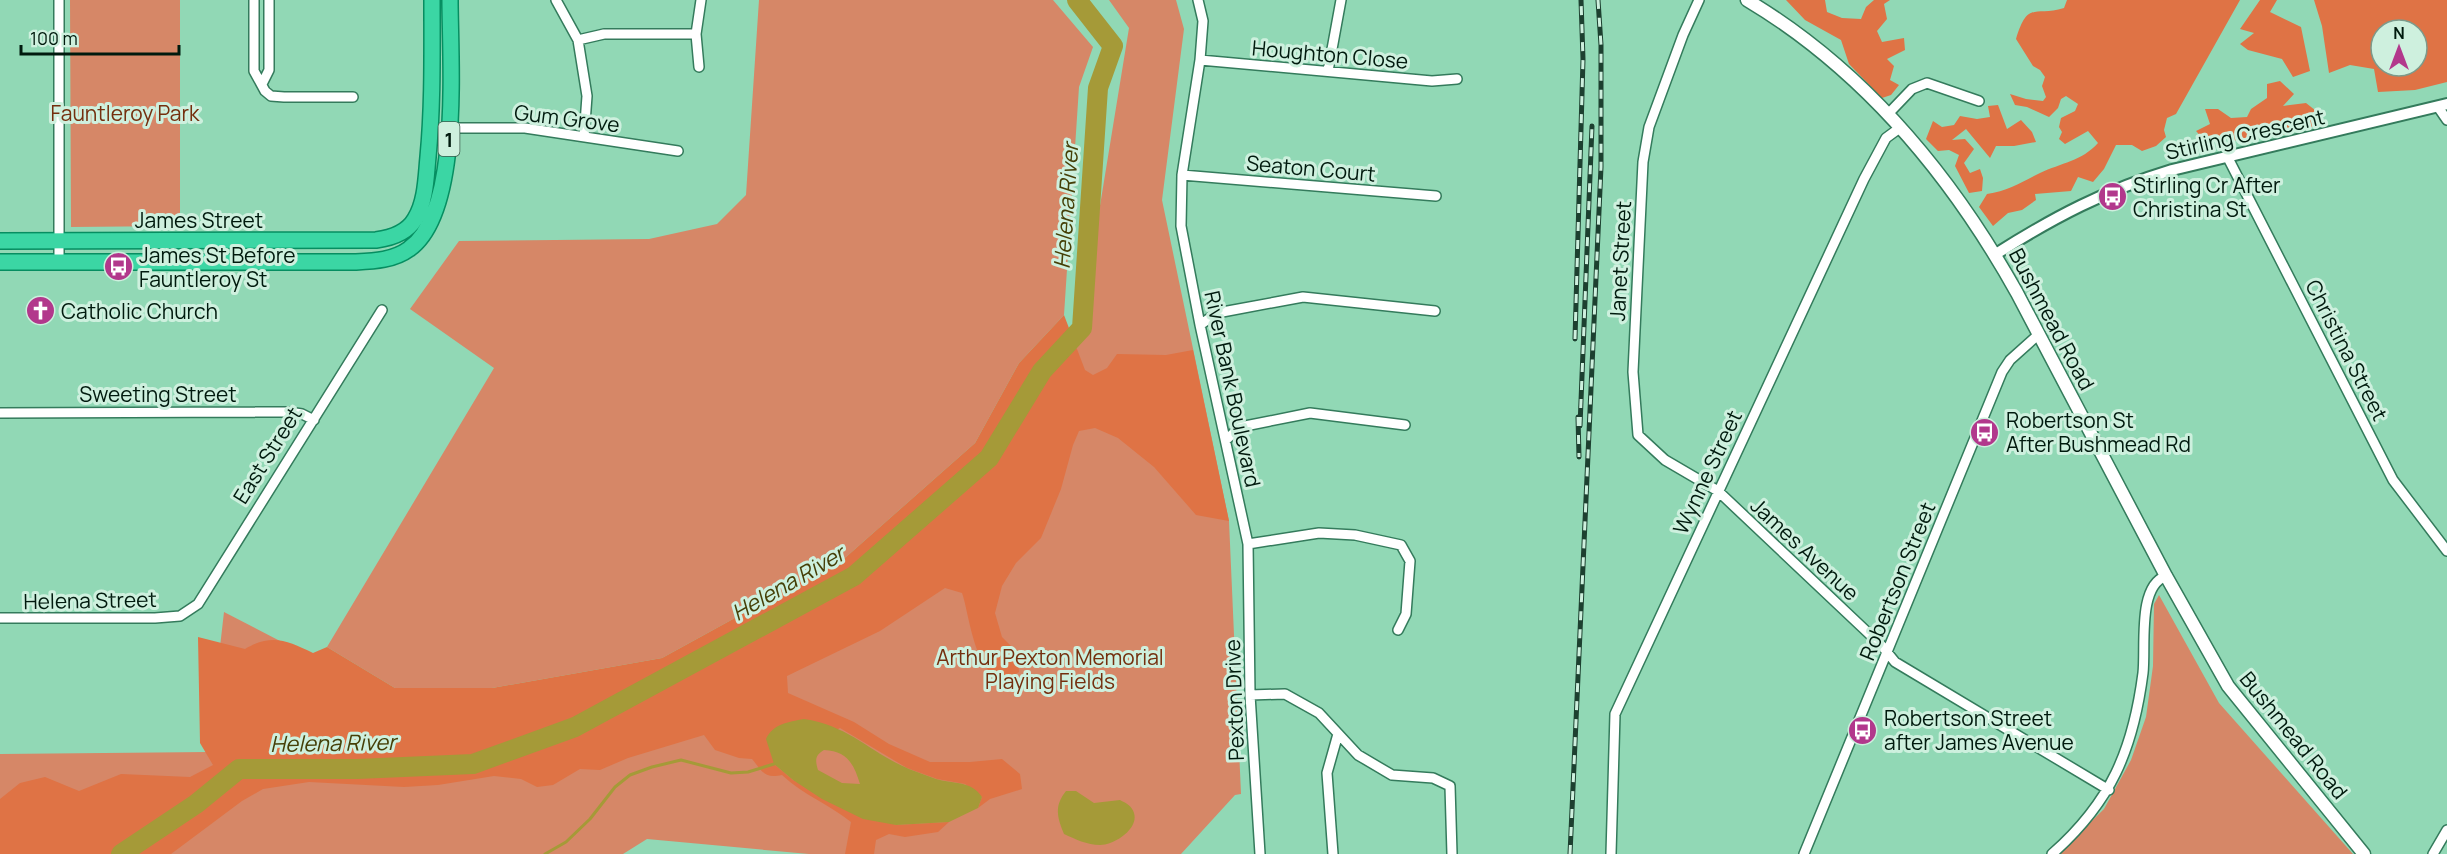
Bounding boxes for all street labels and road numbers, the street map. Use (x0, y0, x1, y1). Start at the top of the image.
street label: Houghton Close (1251, 33, 1409, 75)
street label: Gum Grove (513, 98, 621, 138)
street label: Stirling Crescent (2163, 102, 2327, 166)
road number: 1 (438, 122, 460, 156)
street label: Seaton Court (1245, 148, 1377, 188)
street label: Janet Street (1603, 200, 1637, 322)
street label: James Street (135, 206, 263, 234)
street label: Bushmead Road (2003, 243, 2101, 395)
street label: Christina Street (2299, 275, 2395, 425)
street label: River Bank Boulevard (1199, 288, 1267, 490)
street label: Sweeting Street (79, 380, 237, 408)
street label: East Street (226, 401, 308, 509)
street label: Wynne Street (1666, 405, 1748, 539)
street label: James Avenue (1745, 492, 1865, 606)
street label: Robertson Street (1853, 498, 1941, 664)
street label: Helena Street (23, 585, 157, 615)
street label: Pexton Drive (1218, 639, 1250, 761)
street label: Bushmead Road (2234, 665, 2354, 805)

